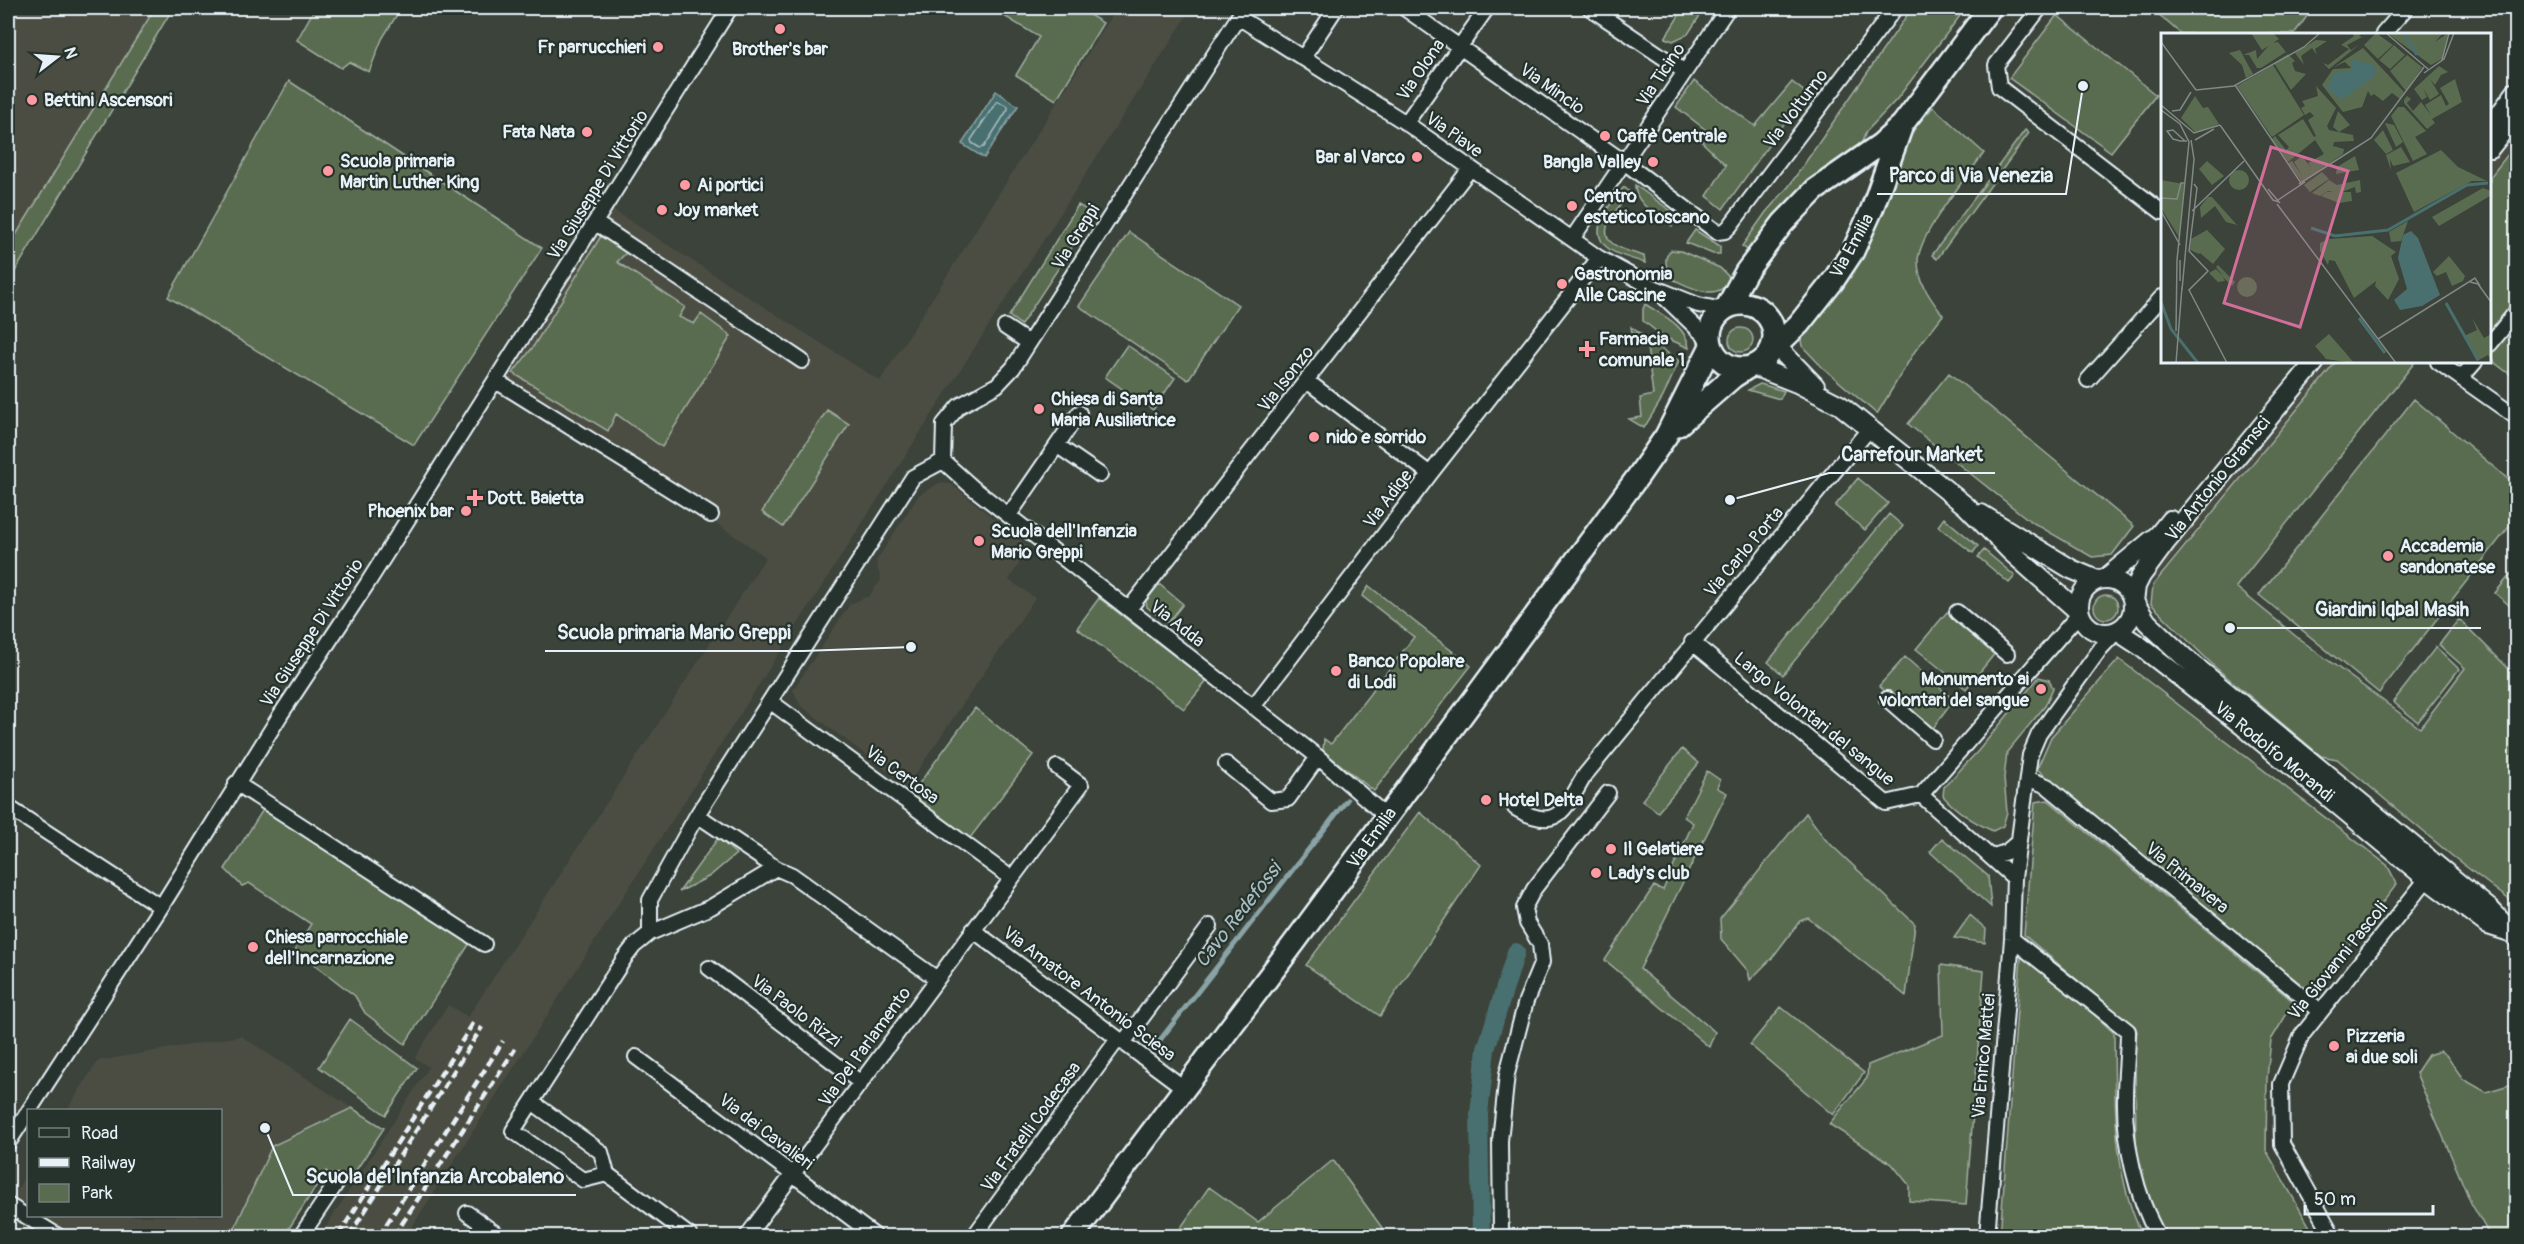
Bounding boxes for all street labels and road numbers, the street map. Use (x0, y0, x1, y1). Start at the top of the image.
street label: Via Olona (1392, 35, 1450, 105)
street label: Via Ticino (1631, 39, 1691, 111)
street label: Via Mincio (1515, 58, 1589, 120)
street label: Via Volturno (1759, 64, 1834, 153)
street label: Via Giuseppe Di Vittorio (542, 105, 654, 264)
street label: Via Piave (1421, 107, 1487, 163)
street label: Via Greppi (1047, 200, 1105, 274)
street label: Via Emilia (1825, 210, 1879, 282)
street label: Via Isonzo (1253, 341, 1319, 417)
street label: Via Antonio Gramsci (2160, 412, 2276, 546)
street label: Via Adige (1358, 465, 1418, 533)
street label: Via Carlo Porta (1699, 502, 1789, 602)
street label: Via Giuseppe Di Vittorio (255, 554, 369, 712)
street label: Via Adda (1145, 595, 1209, 653)
street label: Largo Volontari del sangue (1729, 647, 1899, 791)
street label: Via Rodolfo Morandi (2209, 697, 2339, 807)
street label: Via Certosa (860, 740, 944, 810)
street label: Via Emilia (1342, 803, 1402, 873)
street label: Via Primavera (2140, 837, 2234, 919)
street label: Via Giovanni Pascoli (2283, 897, 2393, 1025)
street label: Via Amatore Antonio Sciesa (998, 921, 1180, 1067)
street label: Via Paolo Rizzi (746, 970, 846, 1052)
street label: Via Del Parlamento (814, 982, 916, 1111)
street label: Via Enrico Mattei (1967, 992, 2001, 1120)
street label: Via Fratelli Codecasa (976, 1057, 1086, 1197)
street label: Via dei Cavalieri (714, 1089, 818, 1175)

